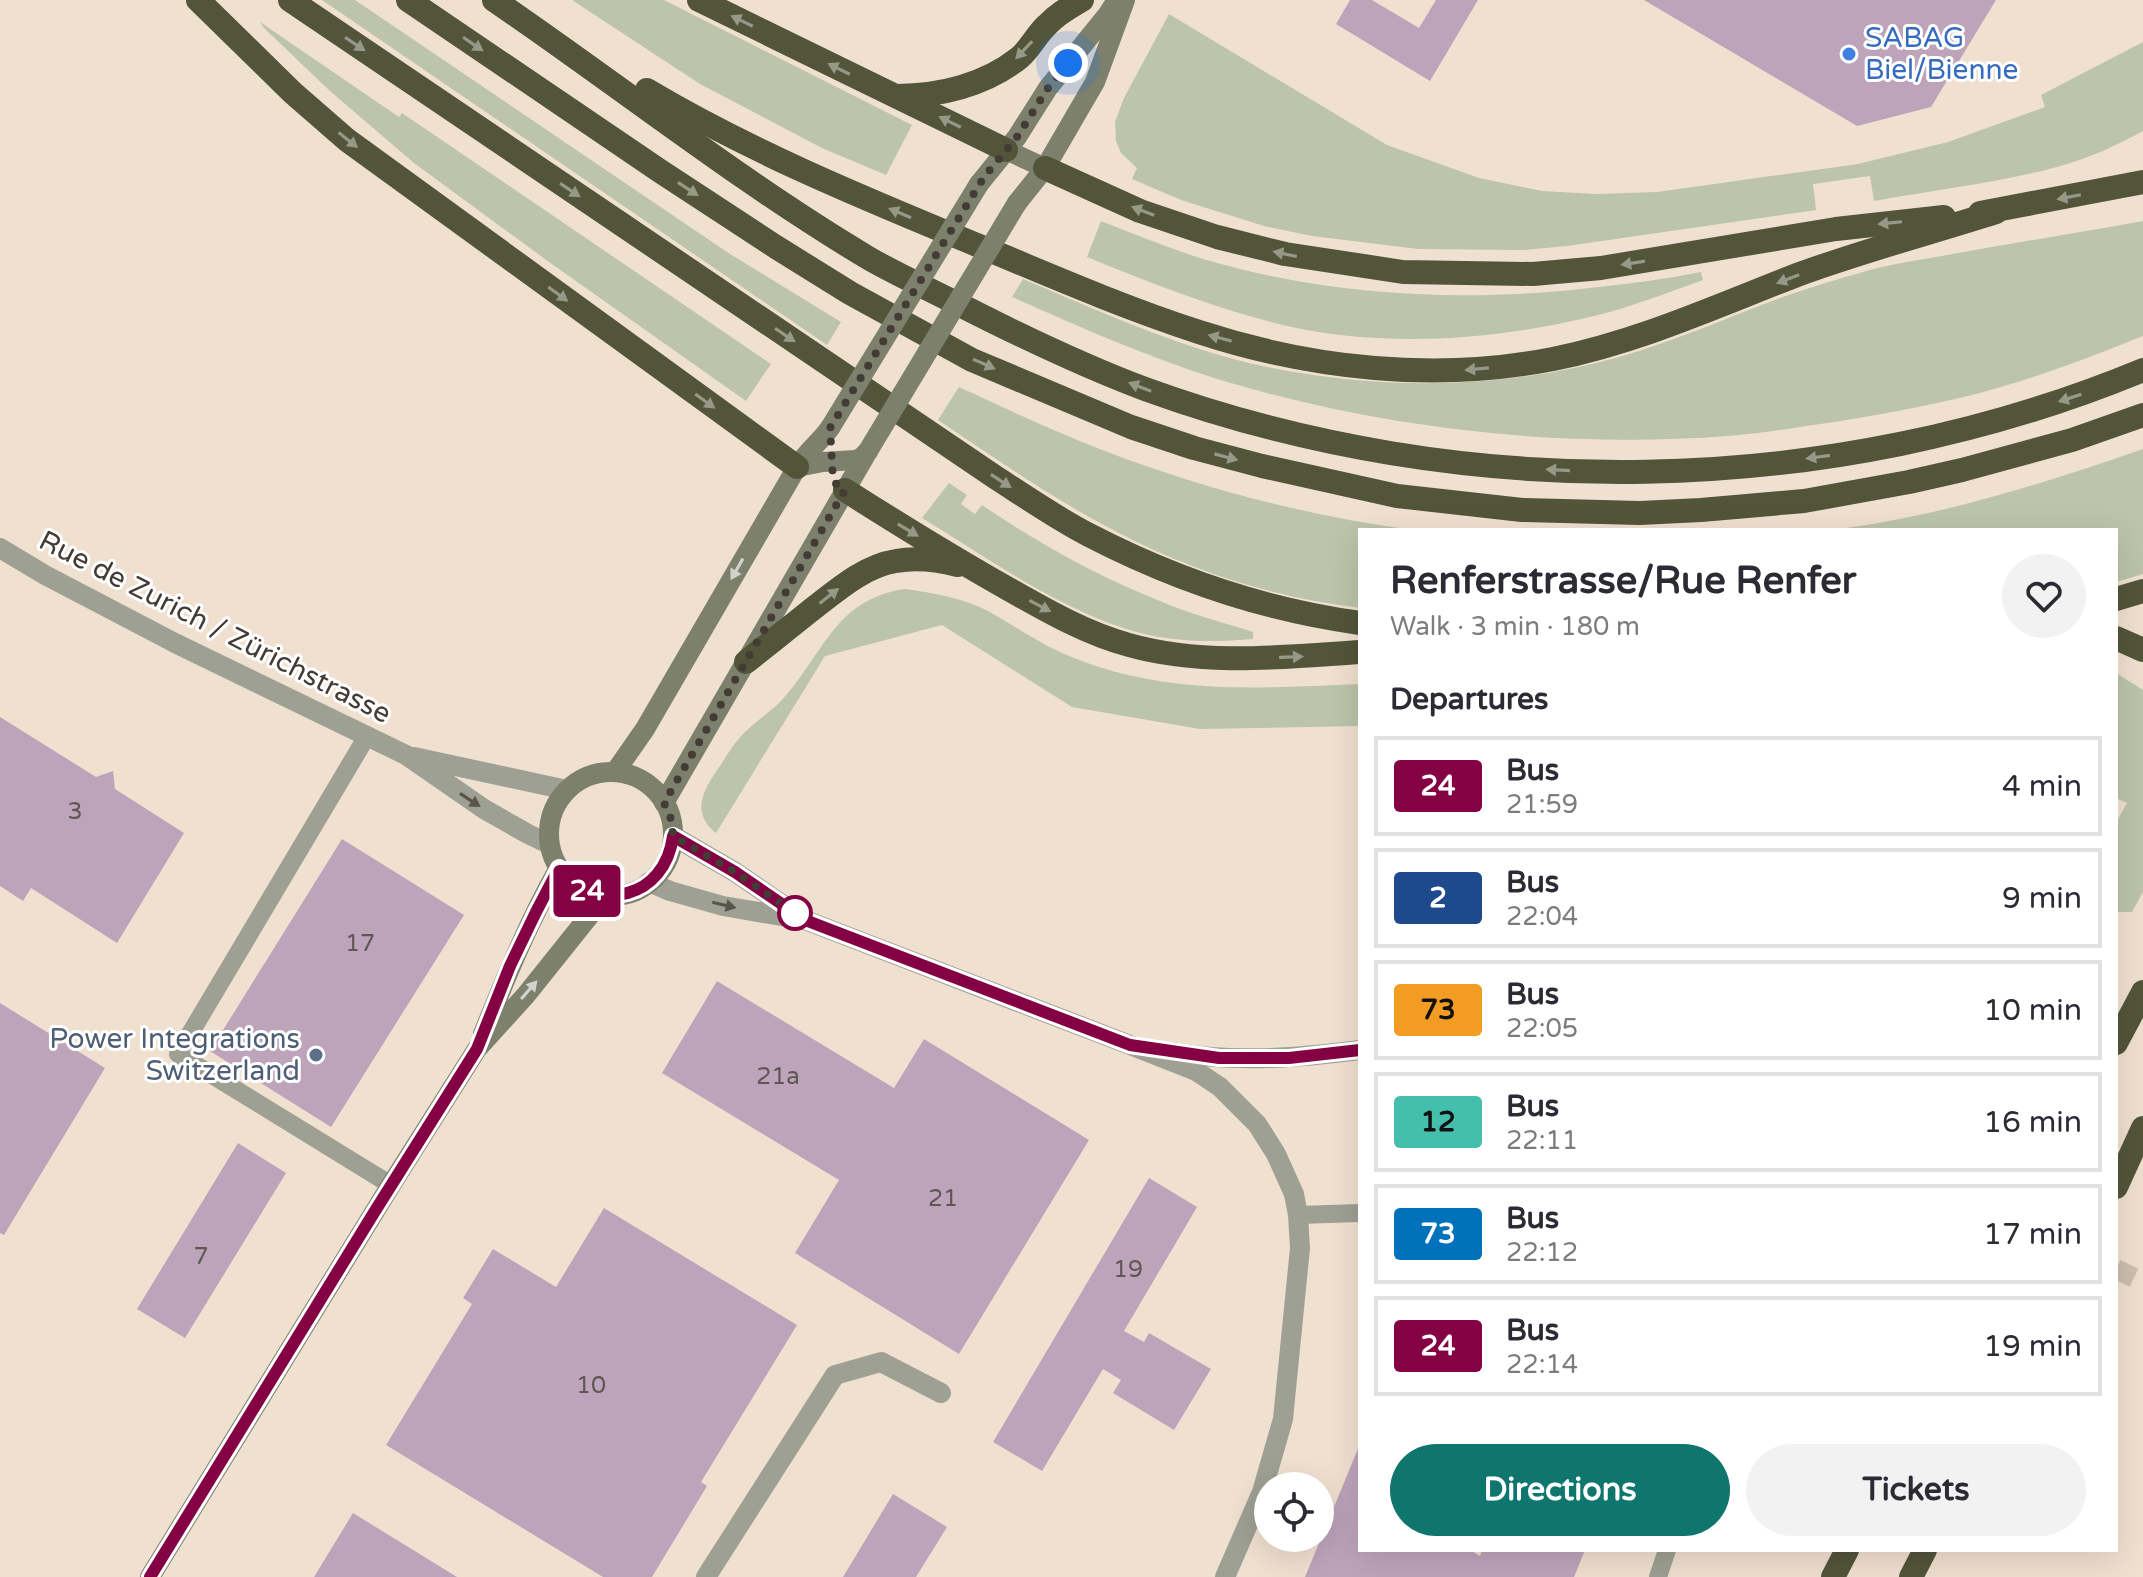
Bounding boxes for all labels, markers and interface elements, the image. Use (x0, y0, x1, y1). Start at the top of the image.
one-way arrow (730, 15, 753, 28)
place label: SABAG Biel/Bienne (1865, 21, 2018, 87)
one-way arrow (344, 36, 365, 51)
one-way arrow (462, 36, 483, 51)
one-way arrow (1016, 41, 1034, 60)
your location (1048, 43, 1088, 83)
marker: SABAG Biel/Bienne (1840, 45, 1858, 63)
one-way arrow (828, 62, 851, 76)
one-way arrow (938, 115, 961, 129)
one-way arrow (338, 132, 358, 148)
one-way arrow (559, 182, 581, 196)
one-way arrow (677, 182, 699, 196)
one-way arrow (2057, 191, 2082, 204)
one-way arrow (1131, 204, 1155, 217)
one-way arrow (888, 207, 911, 220)
one-way arrow (1877, 216, 1902, 229)
one-way arrow (1273, 247, 1298, 260)
one-way arrow (1621, 257, 1646, 269)
one-way arrow (1776, 273, 1800, 286)
one-way arrow (547, 286, 569, 302)
one-way arrow (775, 327, 796, 342)
one-way arrow (1207, 331, 1231, 344)
one-way arrow (972, 358, 995, 371)
one-way arrow (1464, 363, 1489, 376)
one-way arrow (1128, 380, 1152, 393)
one-way arrow (694, 393, 716, 409)
one-way arrow (2058, 393, 2082, 405)
one-way arrow (1214, 451, 1239, 463)
one-way arrow (1805, 451, 1830, 464)
one-way arrow (1545, 464, 1570, 477)
one-way arrow (990, 473, 1012, 487)
one-way arrow (897, 522, 919, 536)
street label: Rue de Zurich / Zürichstrasse (33, 523, 397, 731)
button: heart (2002, 554, 2086, 638)
one-way arrow (730, 558, 744, 580)
text: Renferstrasse/Rue Renfer (1390, 558, 1856, 604)
one-way arrow (819, 589, 840, 605)
one-way arrow (1029, 600, 1052, 613)
text: Walk · 3 min · 180 m (1390, 611, 1640, 642)
one-way arrow (1279, 650, 1304, 663)
text: Departures (1390, 681, 1548, 718)
text: Bus (1506, 752, 1559, 789)
text: 4 min (2002, 768, 2082, 805)
text: 24 (1420, 769, 1456, 803)
text: 21:59 (1506, 789, 1578, 820)
one-way arrow (459, 792, 481, 806)
house number: 3 (67, 797, 83, 826)
text: Bus (1506, 864, 1559, 901)
line badge: 24 (551, 865, 623, 917)
text: 24 (569, 874, 605, 908)
text: 9 min (2002, 880, 2082, 917)
text: 2 (1429, 881, 1447, 915)
unlabelled marker (778, 896, 812, 930)
one-way arrow (711, 899, 736, 912)
text: 22:04 (1506, 901, 1578, 932)
house number: 17 (345, 929, 375, 958)
text: Bus (1506, 976, 1559, 1013)
one-way arrow (520, 981, 537, 1001)
text: 10 min (1983, 992, 2082, 1029)
text: 73 (1420, 993, 1456, 1027)
text: 22:05 (1506, 1013, 1578, 1044)
place label: Power Integrations Switzerland (49, 1022, 300, 1088)
marker: Power Integrations Switzerland (307, 1046, 325, 1064)
house number: 21a (756, 1062, 800, 1091)
text: Bus (1506, 1088, 1559, 1125)
text: 16 min (1983, 1104, 2082, 1141)
text: 12 (1420, 1105, 1456, 1139)
text: 22:11 (1506, 1125, 1578, 1156)
house number: 21 (928, 1184, 958, 1213)
text: Bus (1506, 1200, 1559, 1237)
text: 17 min (1983, 1216, 2082, 1253)
text: 73 (1420, 1217, 1456, 1251)
text: 22:12 (1506, 1237, 1578, 1268)
house number: 7 (193, 1242, 209, 1271)
house number: 19 (1113, 1255, 1143, 1284)
text: Bus (1506, 1312, 1559, 1349)
text: 19 min (1983, 1328, 2082, 1365)
text: 24 (1420, 1329, 1456, 1363)
text: 22:14 (1506, 1349, 1578, 1380)
house number: 10 (576, 1371, 606, 1400)
button: Directions (1390, 1444, 1730, 1536)
button: Tickets (1746, 1444, 2086, 1536)
map controls (1254, 1472, 1334, 1552)
button: locate (1254, 1472, 1334, 1552)

